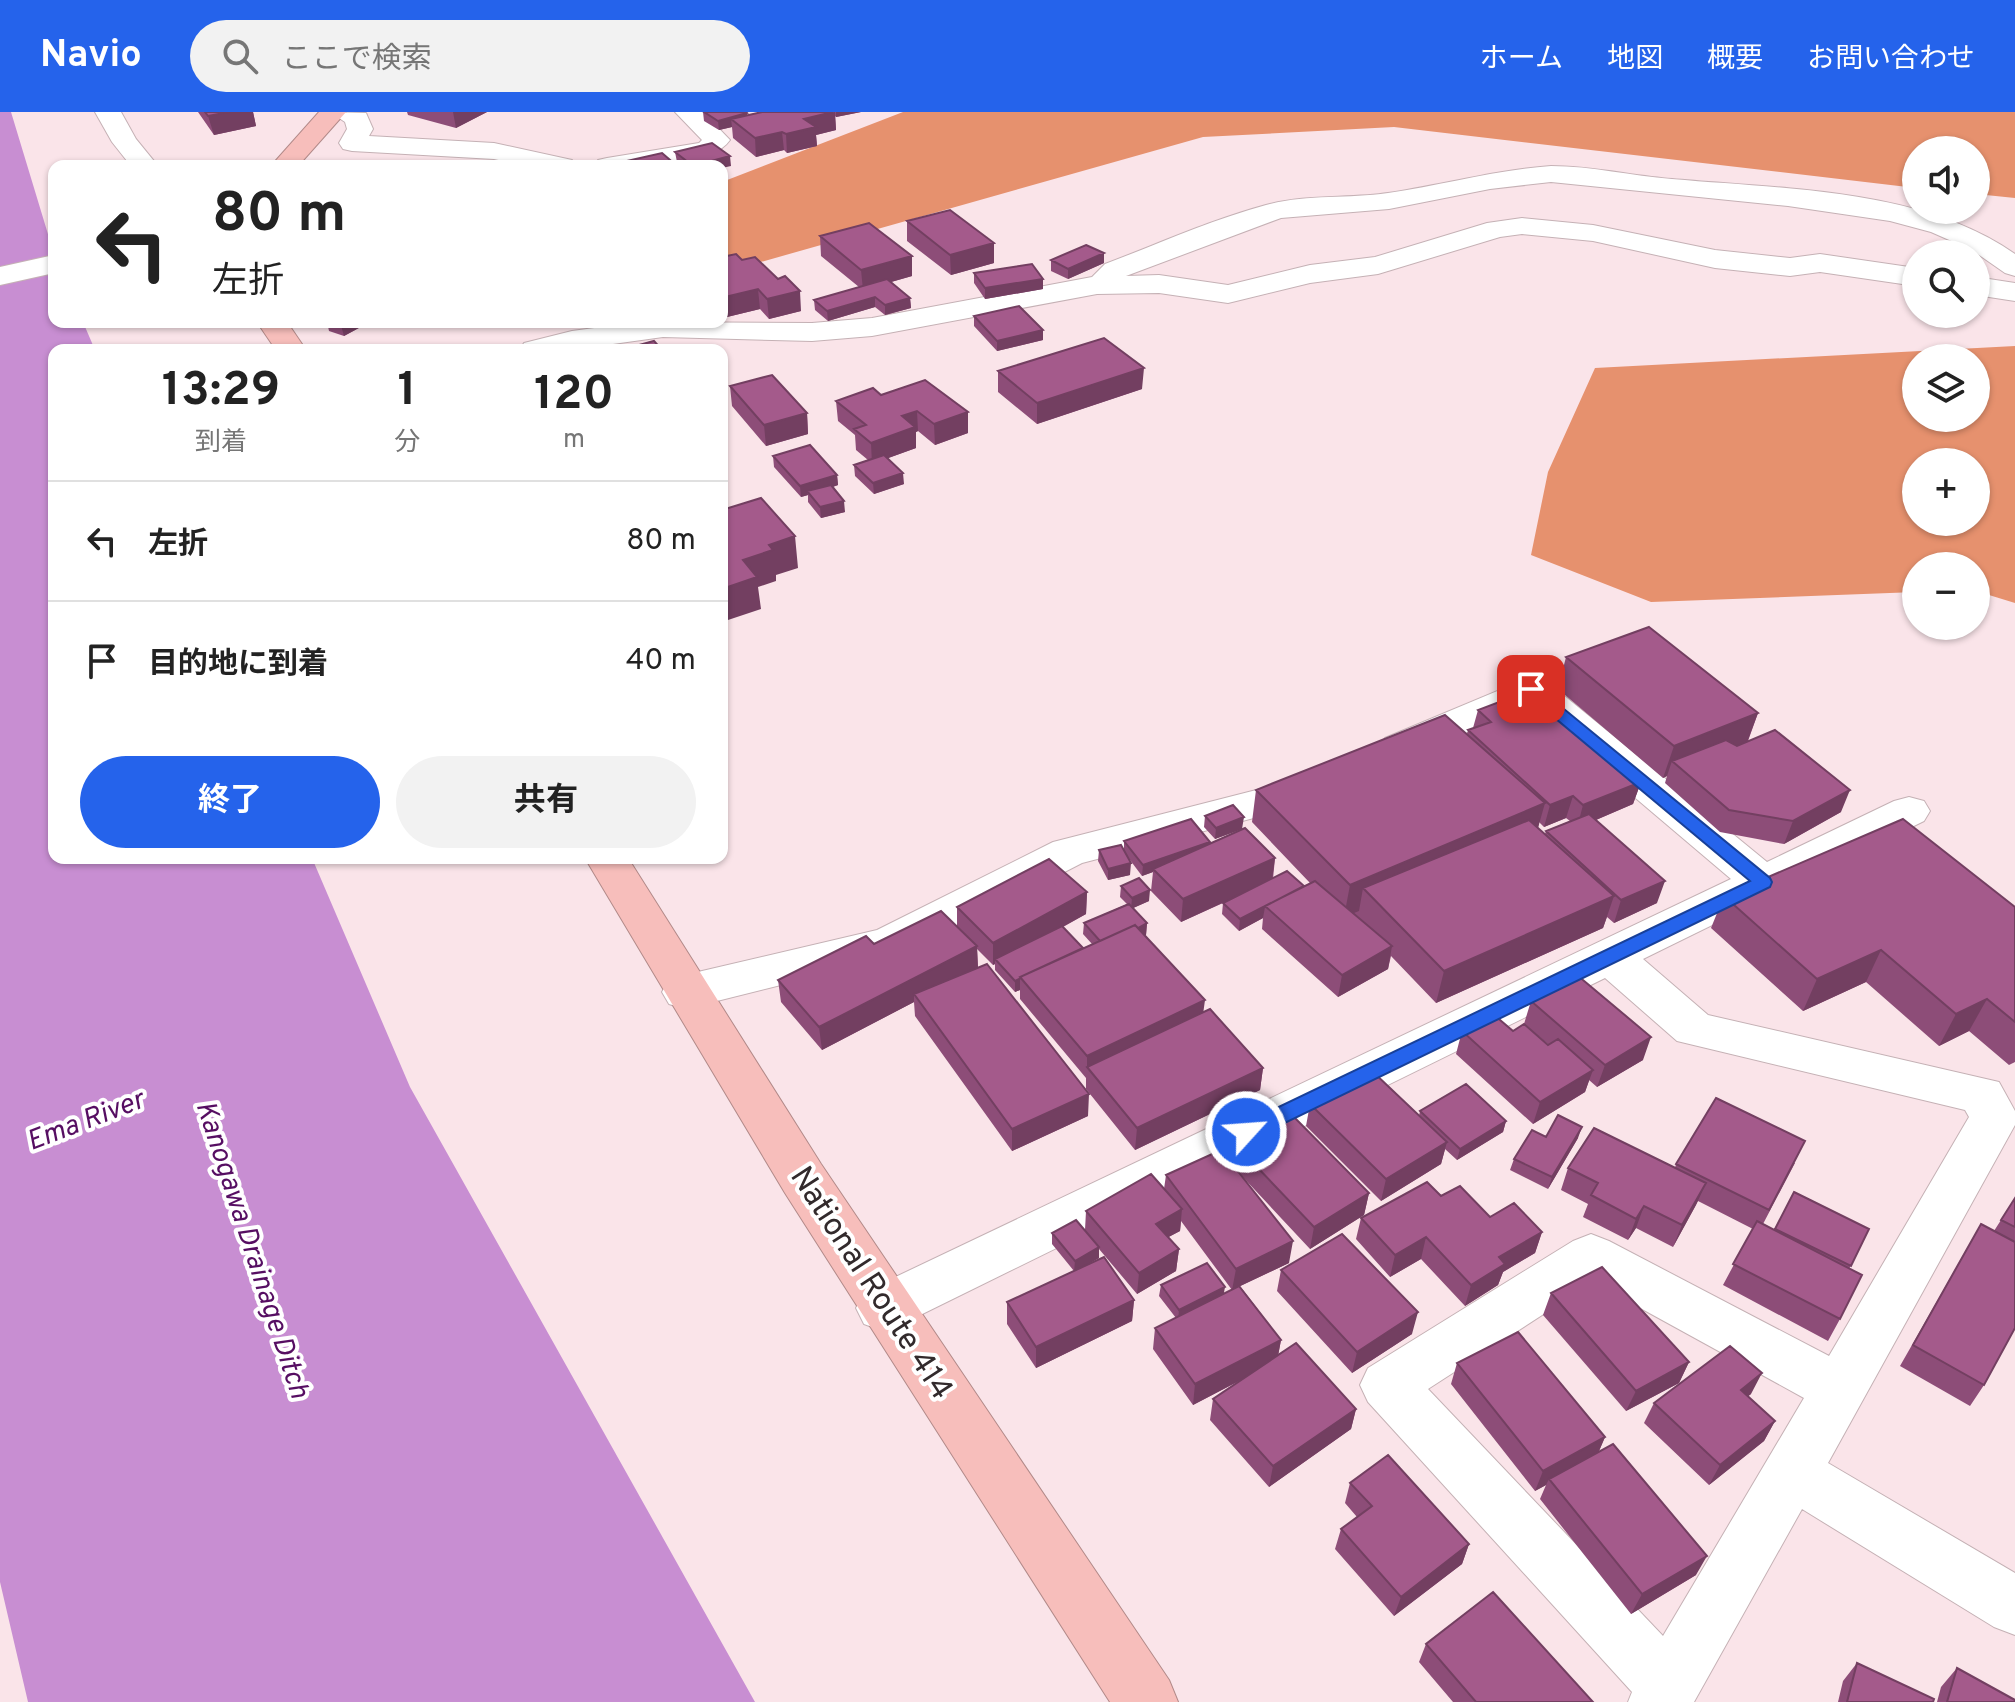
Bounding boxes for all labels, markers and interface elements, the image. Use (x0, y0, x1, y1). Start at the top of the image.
search box (190, 20, 750, 92)
text: Navio (40, 32, 142, 81)
icon: search (218, 34, 262, 78)
text: ここで検索 (282, 42, 432, 79)
text: ホーム (1480, 42, 1563, 78)
text: 地図 (1607, 42, 1663, 78)
text: 概要 (1707, 42, 1763, 78)
text: お問い合わせ (1807, 42, 1975, 78)
map controls (1902, 136, 1990, 640)
button: sound (1902, 136, 1990, 224)
text: 80 m (212, 181, 346, 251)
icon: left (80, 192, 184, 296)
button: search (1902, 240, 1990, 328)
text: 左折 (212, 260, 284, 306)
button: layers (1902, 344, 1990, 432)
text: 13:29 (162, 362, 280, 422)
text: 1 (398, 362, 417, 422)
text: 120 (534, 366, 614, 426)
text: m (563, 424, 585, 457)
text: 到着 (195, 427, 247, 460)
text: 分 (394, 427, 420, 460)
button: + (1902, 448, 1990, 536)
icon: left (80, 519, 124, 563)
text: 80 m (626, 523, 696, 560)
text: 左折 (148, 527, 208, 564)
button: − (1902, 552, 1990, 640)
icon: arrive (80, 639, 124, 683)
text: 40 m (626, 643, 696, 680)
text: 目的地に到着 (148, 647, 328, 684)
pin (1497, 655, 1565, 723)
icon: arrive (1509, 667, 1553, 711)
button: 終了 (80, 756, 380, 848)
button: 共有 (396, 756, 696, 848)
water label: Ema River (22, 1082, 152, 1161)
position arrow (1204, 1090, 1288, 1174)
water label: Kanogawa Drainage Ditch (186, 1097, 316, 1403)
street label: National Route 414 (780, 1160, 960, 1408)

